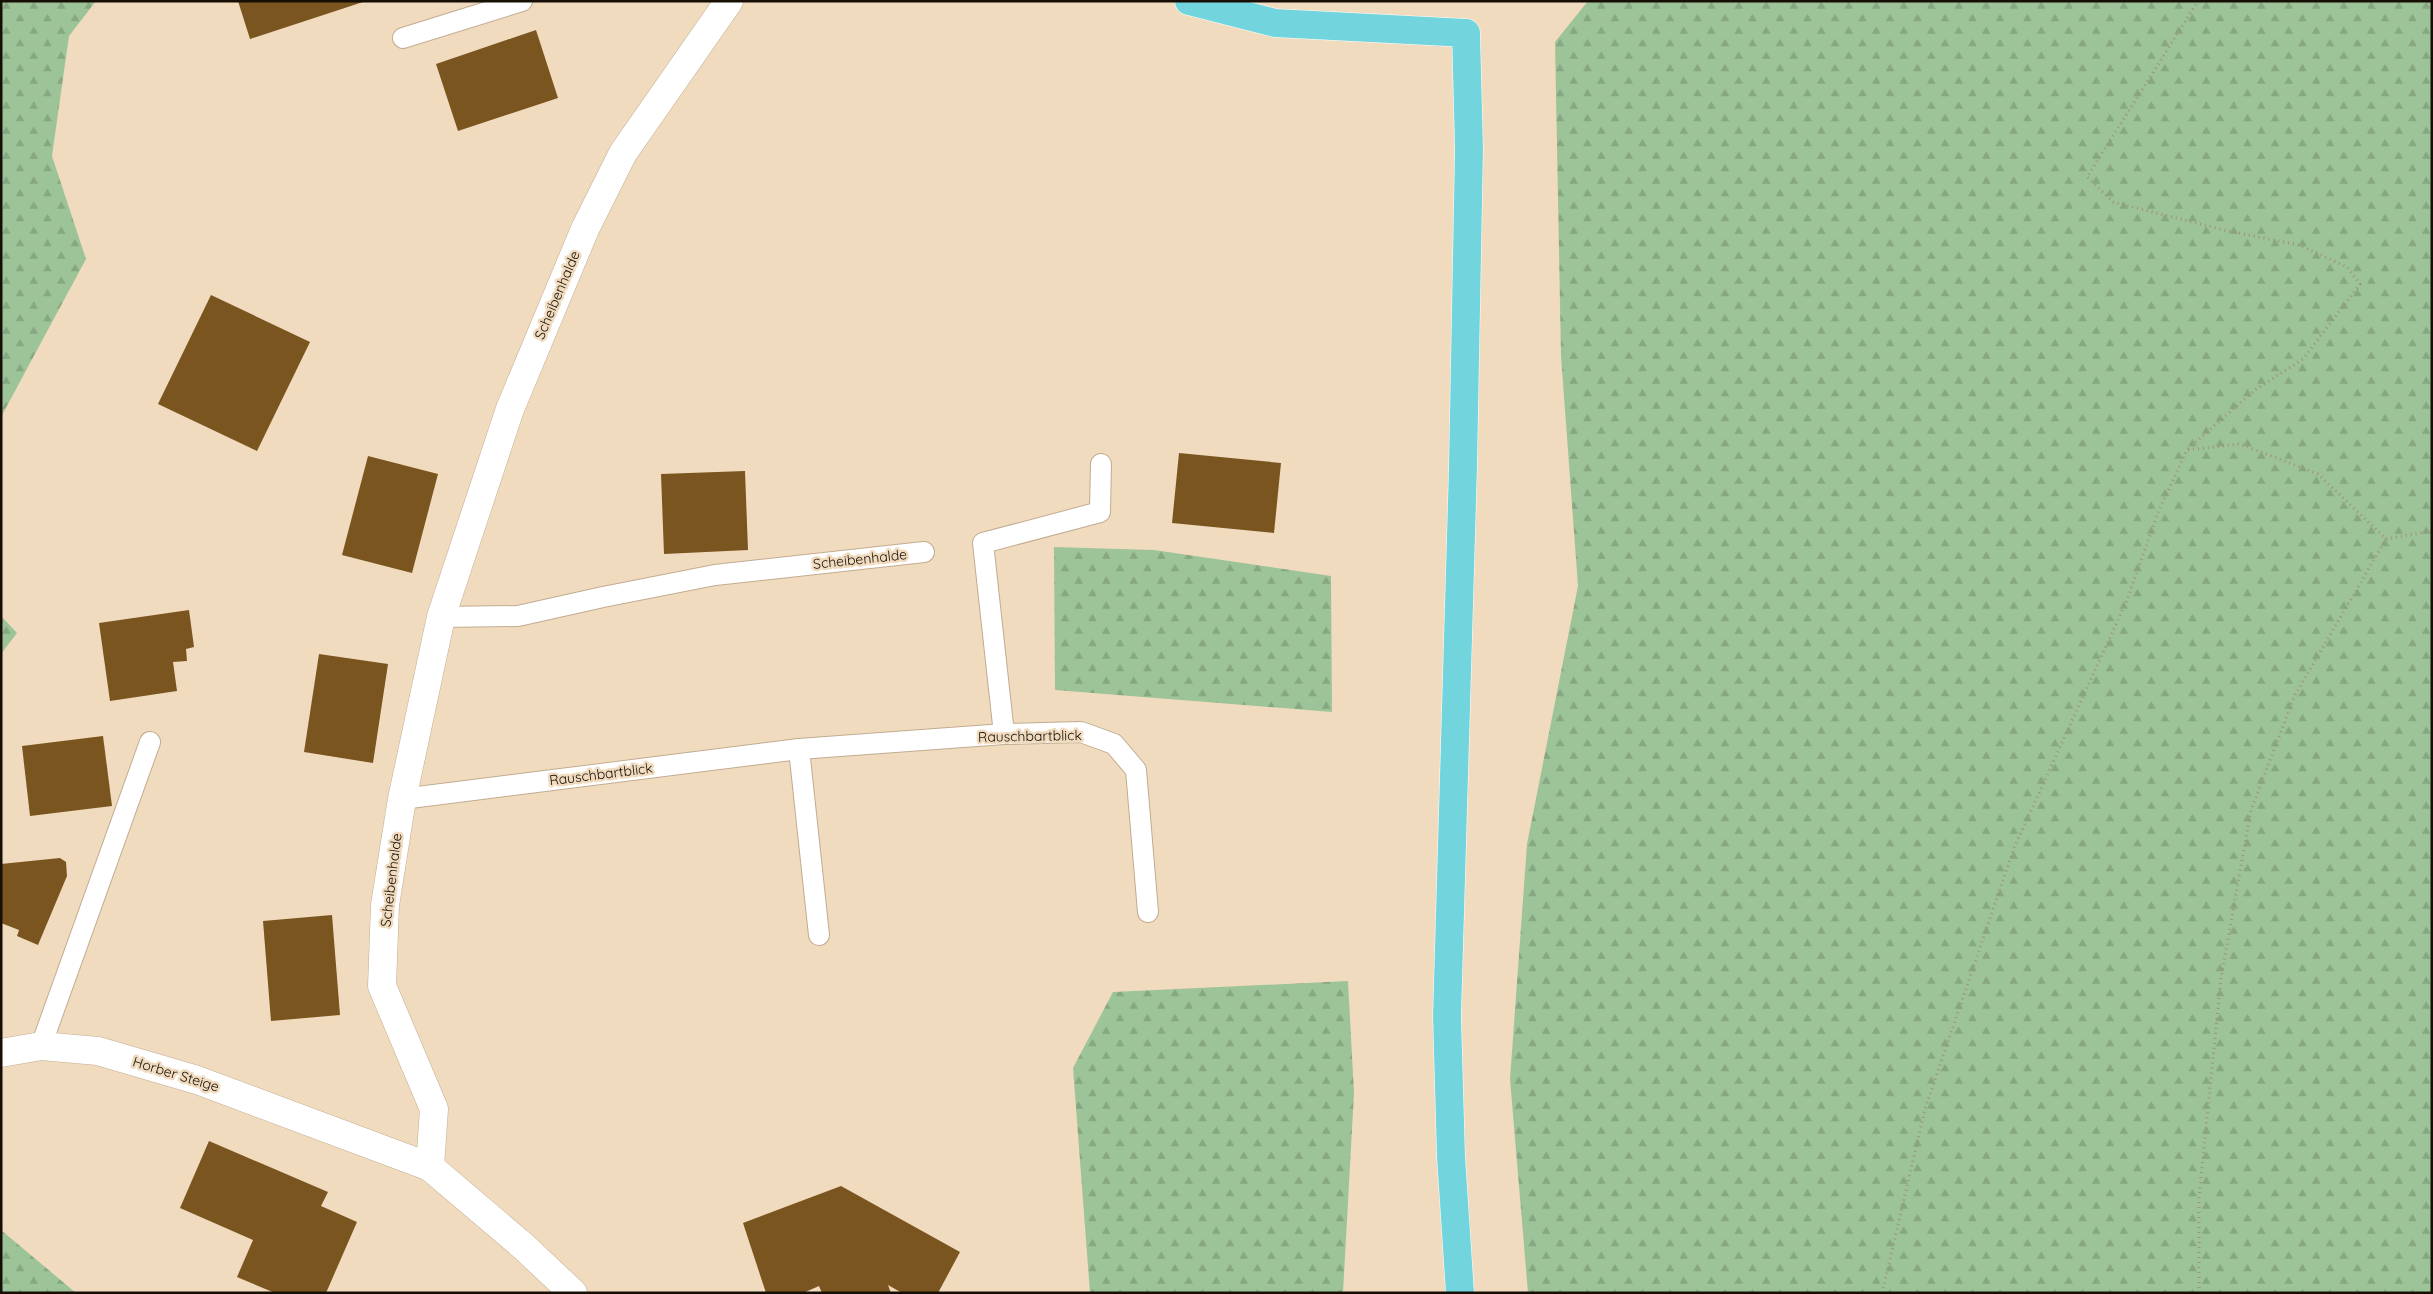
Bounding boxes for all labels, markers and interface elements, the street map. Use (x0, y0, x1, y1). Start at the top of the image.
street label: Scheibenhalde (530, 248, 584, 342)
street label: Scheibenhalde (812, 545, 908, 573)
street label: Rauschbartblick (978, 726, 1082, 746)
street label: Rauschbartblick (548, 759, 654, 789)
street label: Scheibenhalde (376, 832, 406, 928)
street label: Horber Steige (131, 1052, 221, 1096)

